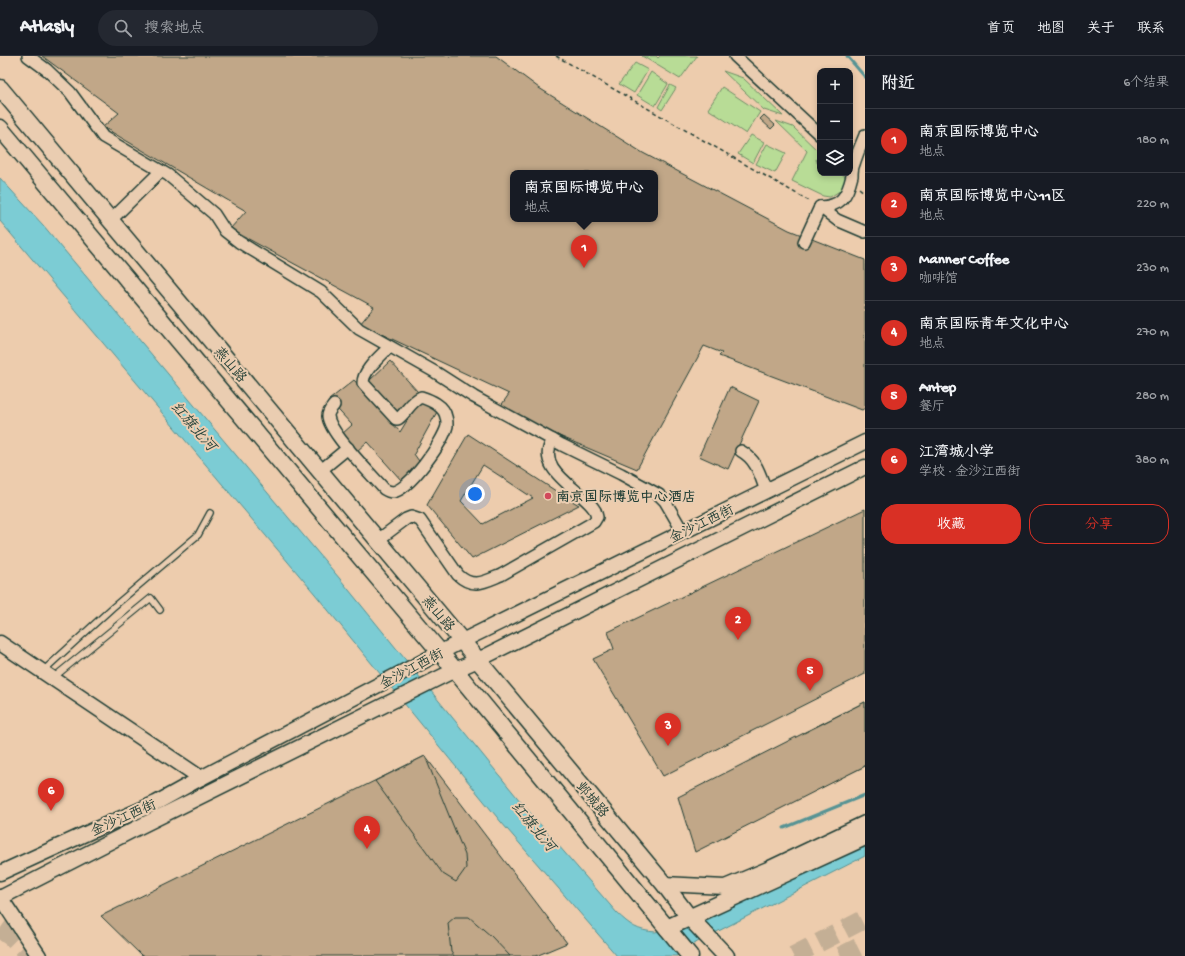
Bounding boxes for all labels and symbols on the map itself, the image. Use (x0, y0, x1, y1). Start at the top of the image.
pin: 1 (571, 235, 597, 268)
street label: 燕山路 (209, 343, 250, 387)
water label: 红旗北河 (166, 399, 221, 458)
your location (465, 484, 485, 504)
place label: 南京国际博览中心酒店 (556, 489, 696, 507)
marker: 南京国际博览中心酒店 (543, 491, 553, 501)
street label: 金沙江西街 (666, 501, 737, 548)
street label: 燕山路 (417, 592, 458, 636)
pin: 2 (725, 607, 751, 640)
street label: 金沙江西街 (377, 645, 447, 694)
pin: 5 (797, 658, 823, 691)
pin: 3 (655, 713, 681, 746)
pin: 6 (38, 778, 64, 811)
street label: 邺城路 (571, 778, 612, 822)
street label: 金沙江西街 (88, 796, 159, 841)
water label: 红旗北河 (506, 799, 561, 858)
pin: 4 (354, 816, 380, 849)

